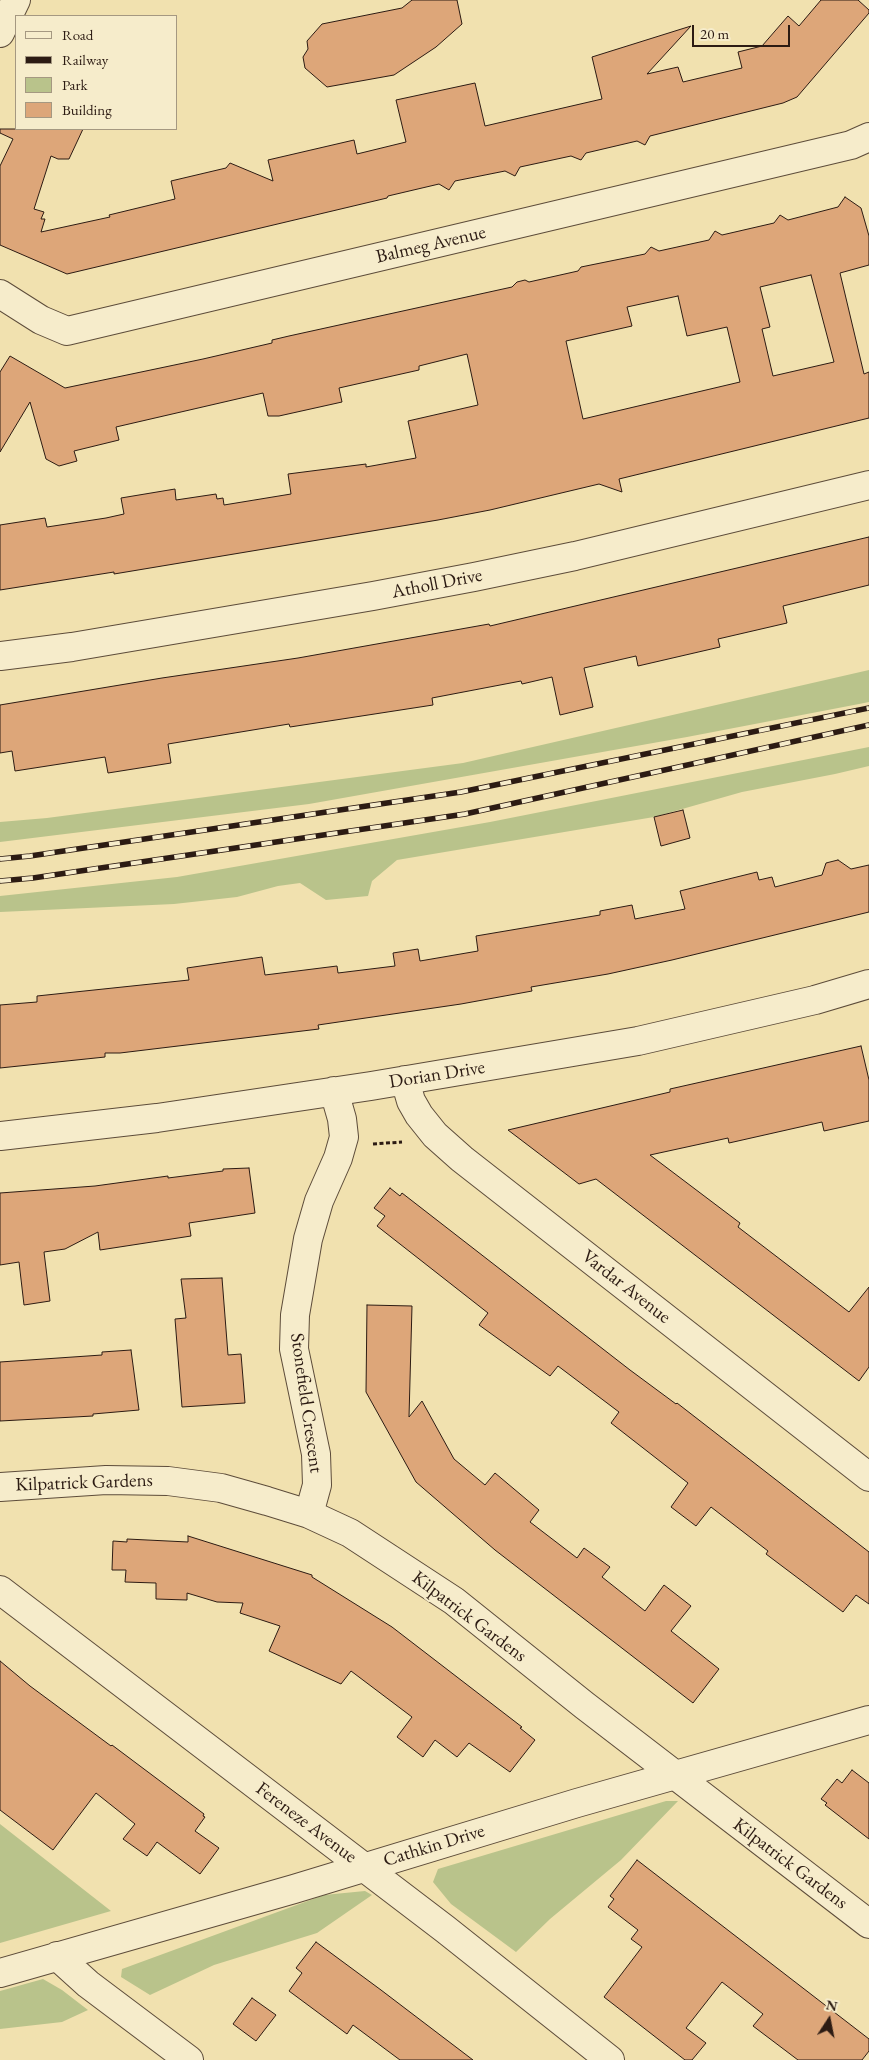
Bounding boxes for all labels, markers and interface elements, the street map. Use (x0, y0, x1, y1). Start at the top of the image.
legend (15, 15, 178, 130)
scale bar (694, 15, 792, 47)
text: 20 m (700, 24, 729, 43)
text: Road (62, 25, 93, 44)
text: Railway (62, 50, 108, 69)
text: Park (62, 75, 88, 94)
text: Building (62, 100, 112, 119)
street label: Balmeg Avenue (374, 221, 488, 269)
street label: Atholl Drive (390, 564, 484, 604)
street label: Dorian Drive (387, 1056, 487, 1094)
street label: Vardar Avenue (577, 1245, 675, 1329)
street label: Stonefield Crescent (285, 1332, 327, 1474)
street label: Kilpatrick Gardens (15, 1469, 153, 1497)
street label: Kilpatrick Gardens (407, 1566, 531, 1668)
street label: Fereneze Avenue (251, 1778, 361, 1868)
street label: Kilpatrick Gardens (728, 1813, 852, 1915)
street label: Cathkin Drive (381, 1820, 487, 1872)
north arrow (804, 1995, 854, 2045)
text: N (825, 1995, 839, 2015)

